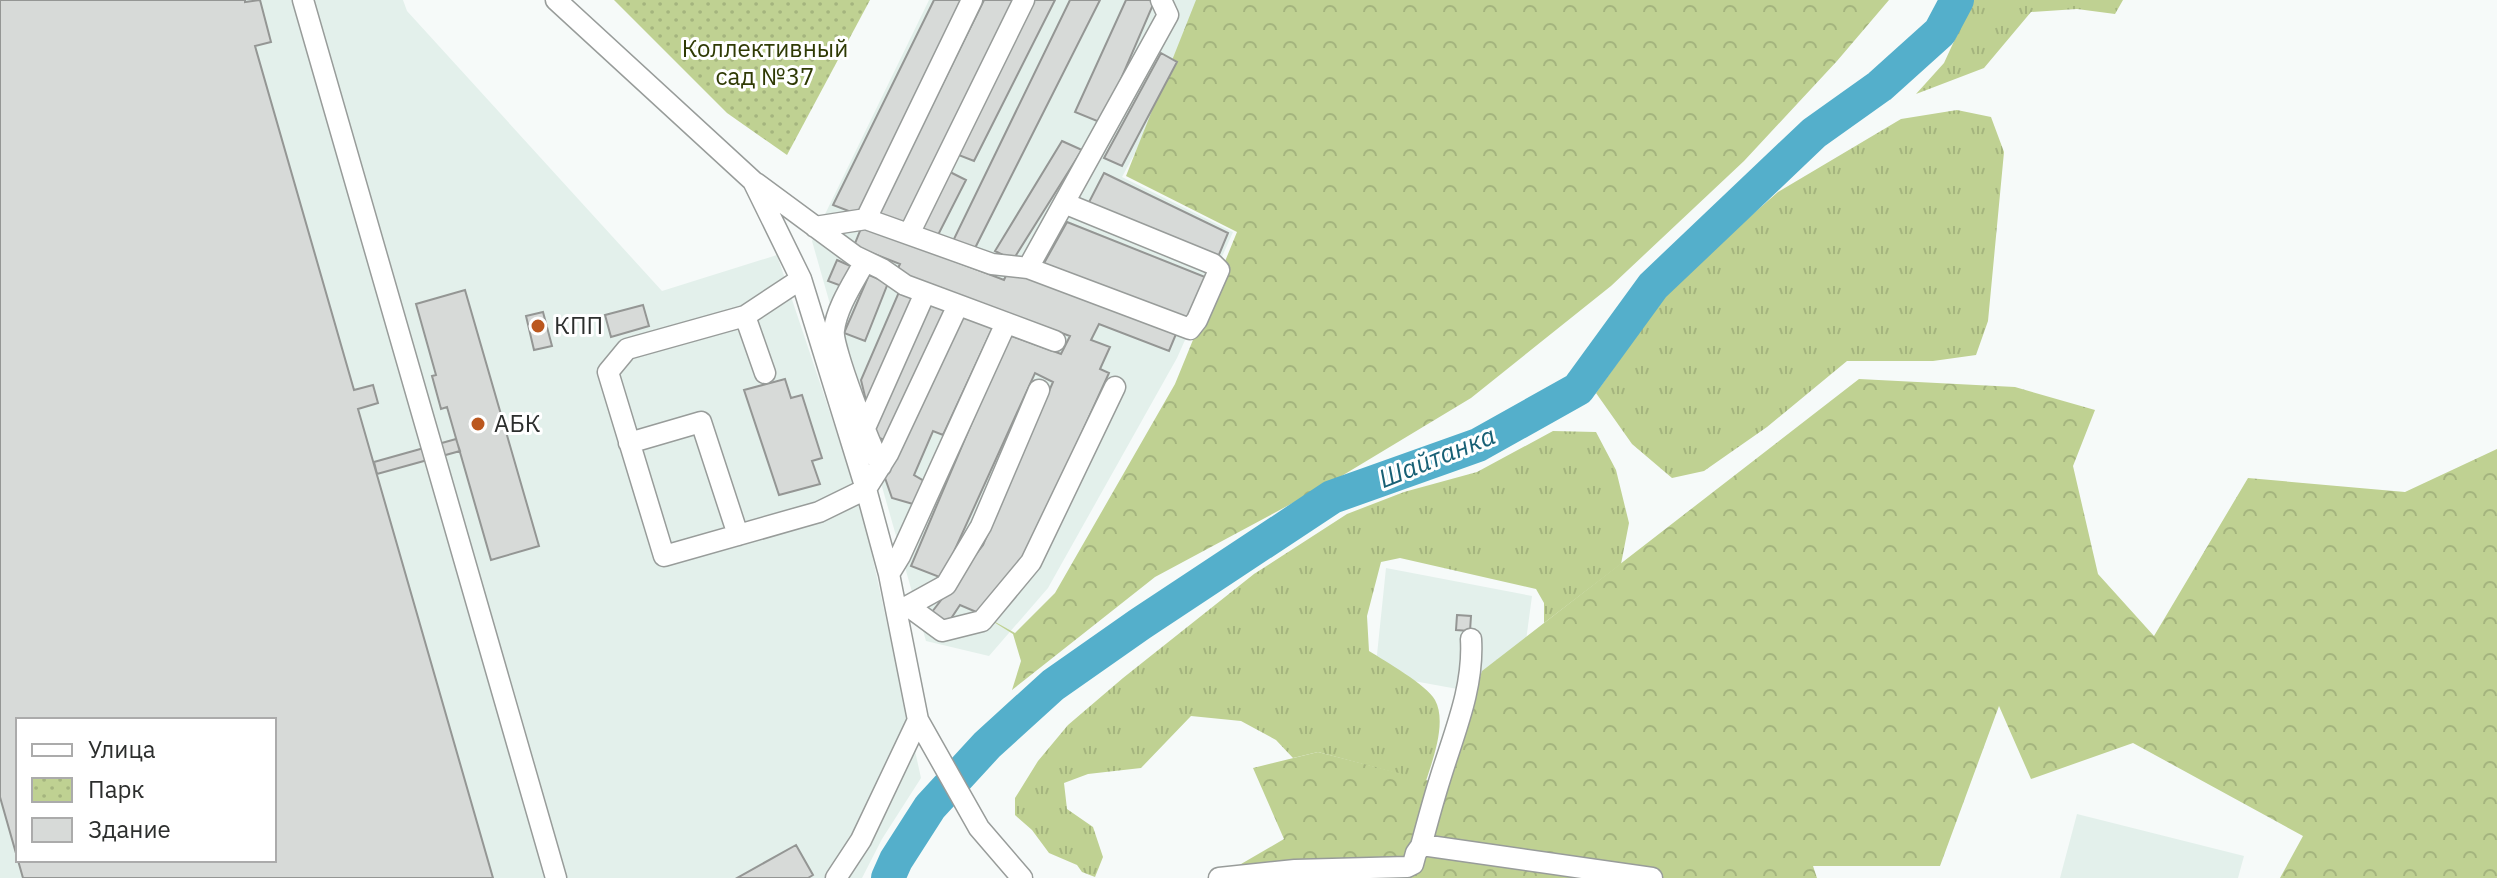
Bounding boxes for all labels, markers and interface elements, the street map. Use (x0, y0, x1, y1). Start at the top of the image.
park label: Коллективный сад №37 (682, 32, 848, 92)
place label: КПП (554, 309, 603, 341)
marker: КПП (529, 317, 547, 335)
place label: АБК (494, 407, 541, 439)
marker: АБК (469, 415, 487, 433)
water label: Шайтанка (1373, 417, 1500, 495)
legend (16, 718, 276, 862)
text: Улица (88, 733, 156, 765)
text: Парк (88, 773, 145, 805)
text: Здание (88, 813, 171, 845)

